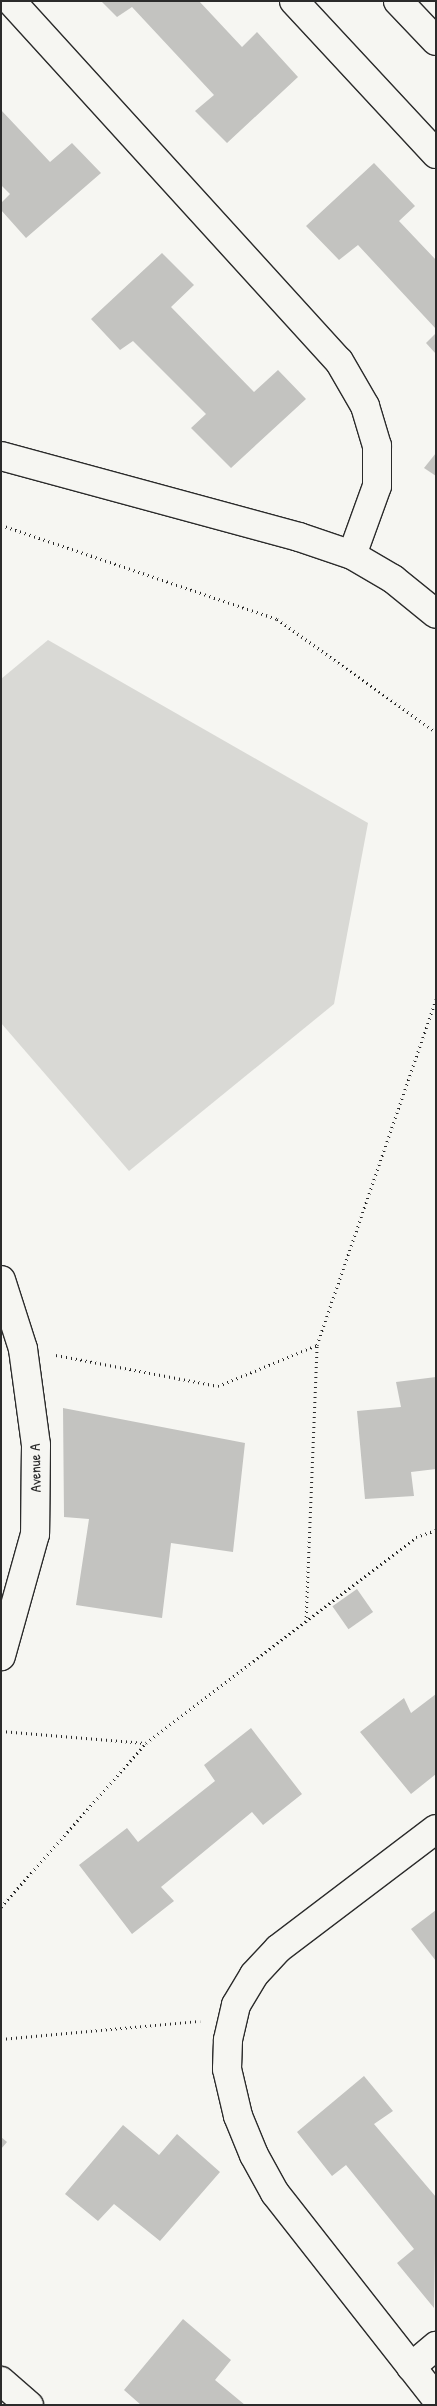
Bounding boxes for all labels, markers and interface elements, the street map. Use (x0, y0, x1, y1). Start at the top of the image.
street label: Avenue A (26, 1443, 44, 1493)

